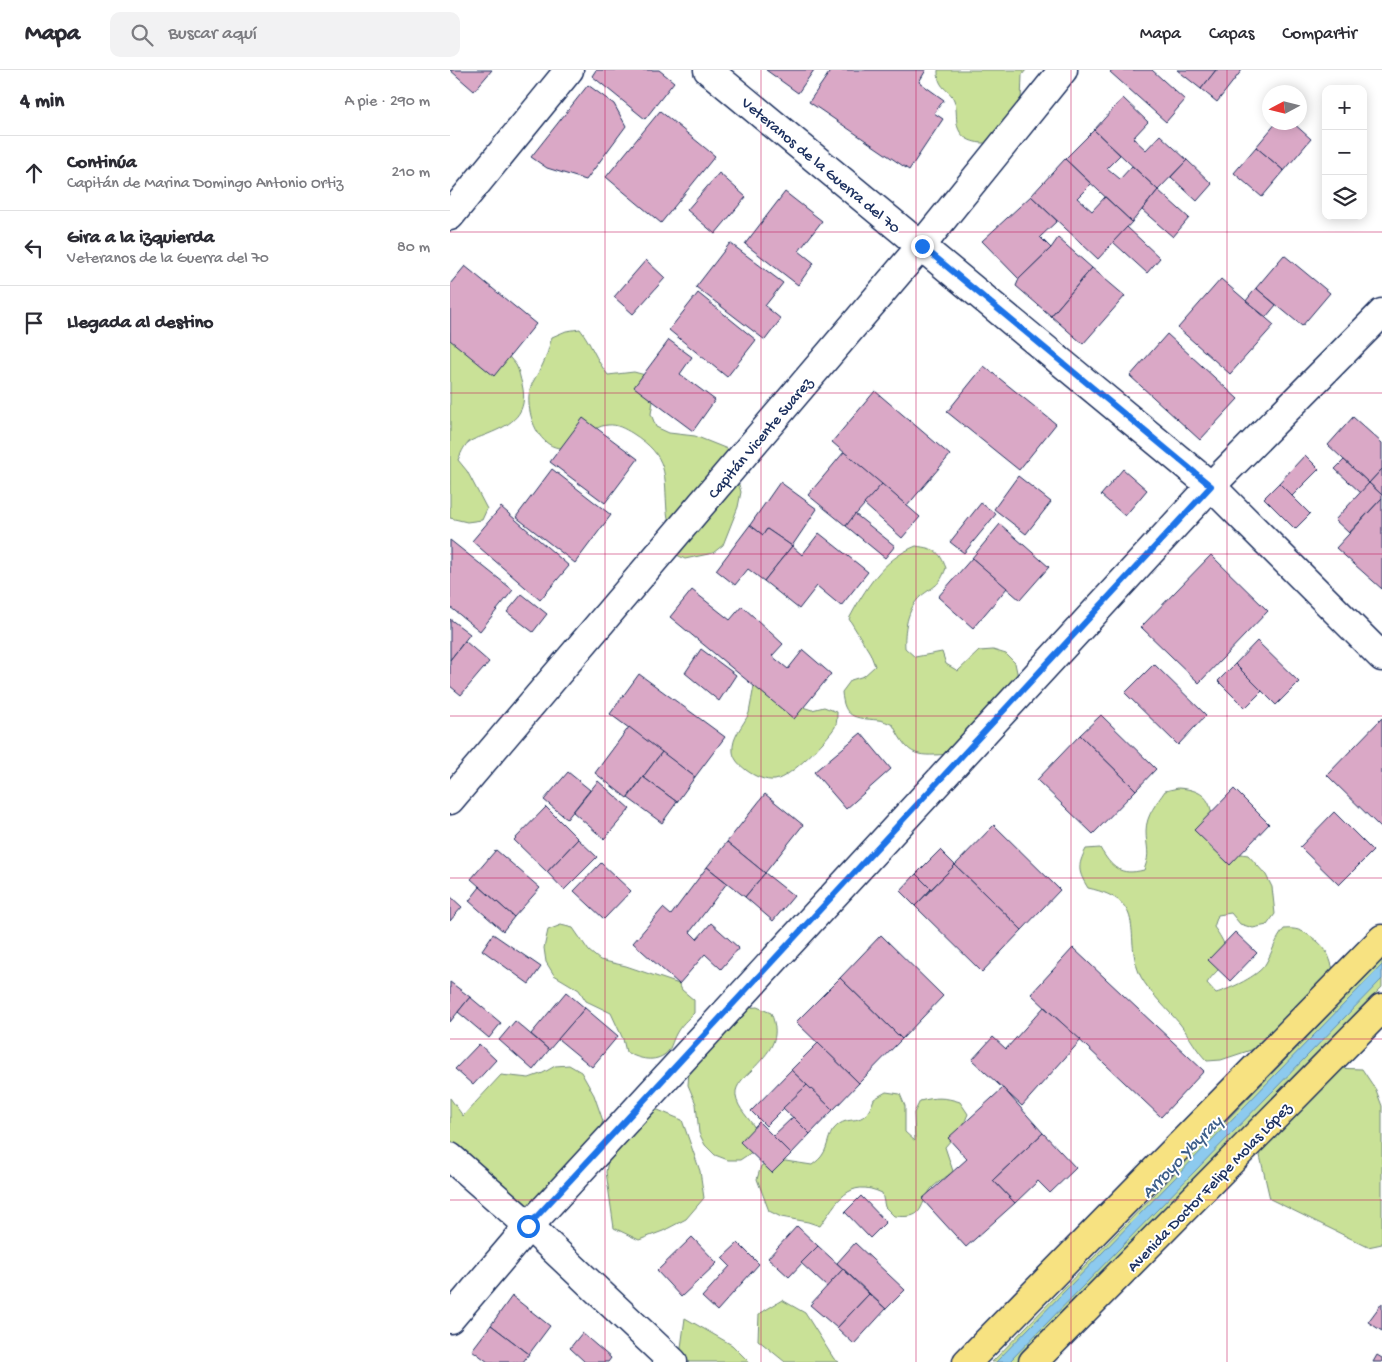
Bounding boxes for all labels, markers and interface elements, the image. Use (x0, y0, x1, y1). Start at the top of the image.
search box (110, 12, 460, 57)
text: Mapa (25, 20, 80, 49)
icon: search (128, 21, 156, 49)
text: Buscar aquí (168, 23, 257, 46)
text: Mapa (1140, 24, 1181, 45)
text: Capas (1209, 24, 1254, 45)
text: Compartir (1282, 24, 1357, 45)
north arrow (1262, 85, 1307, 130)
map controls (1322, 85, 1367, 220)
button: + (1322, 85, 1367, 130)
text: 4 min (20, 90, 64, 115)
text: A pie · 290 m (344, 93, 430, 112)
street label: Veteranos de la Guerra del 70 (736, 94, 903, 239)
button: − (1322, 130, 1367, 175)
text: Continúa (67, 152, 137, 175)
icon: ahead (20, 159, 48, 187)
text: 210 m (391, 164, 430, 183)
text: Capitán de Marina Domingo Antonio Ortiz (67, 175, 343, 194)
button: layers (1322, 175, 1367, 220)
text: Gira a la izquierda (67, 227, 214, 250)
icon: left (20, 234, 48, 262)
route end (911, 235, 934, 258)
text: 80 m (397, 239, 430, 258)
text: Veteranos de la Guerra del 70 (67, 250, 269, 269)
icon: arrive (20, 309, 48, 337)
text: Llegada al destino (67, 312, 213, 335)
street label: Capitán Vicente Suarez (705, 374, 819, 504)
street label: Avenida Doctor Felipe Molas López (1124, 1099, 1297, 1277)
water label: Arroyo Ybyray (1138, 1111, 1228, 1204)
route start (517, 1215, 540, 1238)

